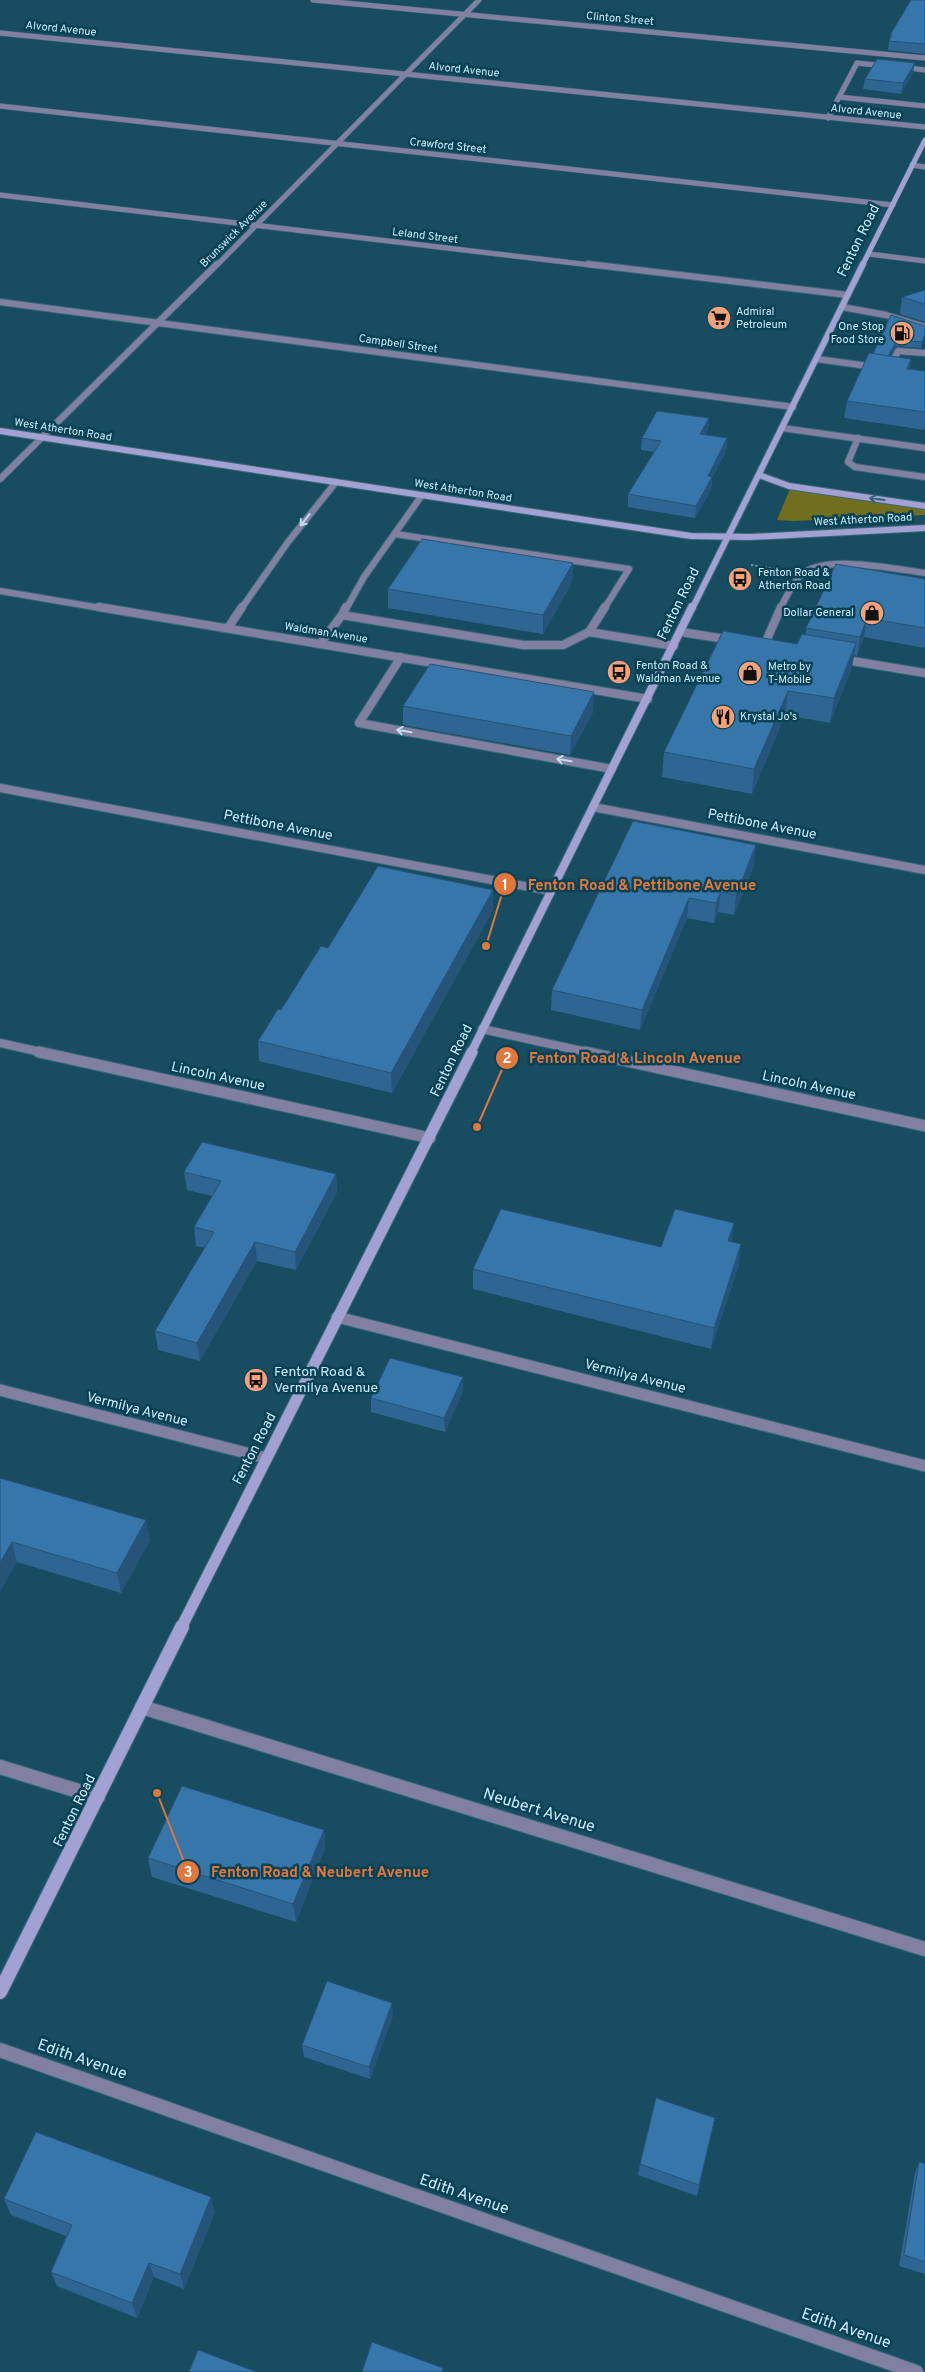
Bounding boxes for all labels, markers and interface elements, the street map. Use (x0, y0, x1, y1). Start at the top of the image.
street label: Clinton Street (586, 9, 654, 29)
street label: Alvord Avenue (25, 18, 97, 40)
street label: Alvord Avenue (428, 59, 500, 81)
street label: Alvord Avenue (830, 101, 902, 123)
street label: Crawford Street (409, 135, 487, 157)
street label: Brunswick Avenue (197, 197, 271, 271)
street label: Fenton Road (834, 202, 884, 280)
street label: Leland Street (391, 225, 459, 247)
supermarket icon: Admiral Petroleum (706, 305, 732, 331)
place label: Admiral Petroleum (736, 305, 787, 332)
place label: One Stop Food Store (831, 320, 884, 347)
fuel station icon: One Stop Food Store (889, 320, 915, 346)
street label: Campbell Street (358, 332, 438, 356)
street label: West Atherton Road (13, 415, 113, 445)
street label: West Atherton Road (413, 476, 513, 506)
one-way arrow (869, 493, 885, 503)
street label: West Atherton Road (813, 510, 913, 530)
one-way arrow (300, 513, 311, 526)
street label: Fenton Road (654, 565, 704, 643)
bus stop icon: Fenton Road & Atherton Road (727, 566, 753, 592)
place label: Fenton Road & Atherton Road (758, 566, 830, 593)
shop icon: Dollar General (859, 600, 885, 626)
place label: Dollar General (783, 606, 854, 620)
street label: Waldman Avenue (283, 619, 369, 647)
bus stop icon: Fenton Road & Waldman Avenue (606, 659, 632, 685)
place label: Fenton Road & Waldman Avenue (636, 659, 720, 686)
shop icon: Metro by T-Mobile (737, 660, 763, 686)
place label: Metro by T-Mobile (768, 660, 811, 687)
restaurant icon: Krystal Jo's (710, 704, 736, 730)
place label: Krystal Jo's (740, 710, 797, 724)
one-way arrow (396, 725, 412, 735)
one-way arrow (556, 755, 572, 764)
street label: Pettibone Avenue (706, 806, 818, 844)
street label: Pettibone Avenue (222, 807, 334, 845)
callout: Fenton Road & Pettibone Avenue (492, 869, 766, 899)
text: 1 (502, 877, 508, 896)
text: Fenton Road & Pettibone Avenue (528, 877, 756, 896)
street label: Fenton Road (427, 1022, 477, 1100)
callout: Fenton Road & Lincoln Avenue (494, 1043, 752, 1073)
text: 2 (502, 1050, 512, 1069)
text: Fenton Road & Lincoln Avenue (529, 1050, 741, 1069)
street label: Lincoln Avenue (170, 1059, 266, 1095)
street label: Lincoln Avenue (761, 1068, 857, 1104)
street label: Vermilya Avenue (583, 1356, 687, 1398)
place label: Fenton Road & Vermilya Avenue (274, 1364, 378, 1397)
bus stop icon: Fenton Road & Vermilya Avenue (243, 1367, 269, 1393)
street label: Vermilya Avenue (85, 1389, 189, 1431)
street label: Fenton Road (230, 1410, 280, 1488)
street label: Fenton Road (50, 1772, 100, 1850)
street label: Neubert Avenue (481, 1784, 597, 1838)
callout: Fenton Road & Neubert Avenue (176, 1857, 439, 1887)
text: 3 (184, 1864, 193, 1883)
text: Fenton Road & Neubert Avenue (211, 1864, 429, 1883)
street label: Edith Avenue (35, 2035, 129, 2085)
street label: Edith Avenue (417, 2170, 511, 2220)
street label: Edith Avenue (799, 2304, 893, 2354)

